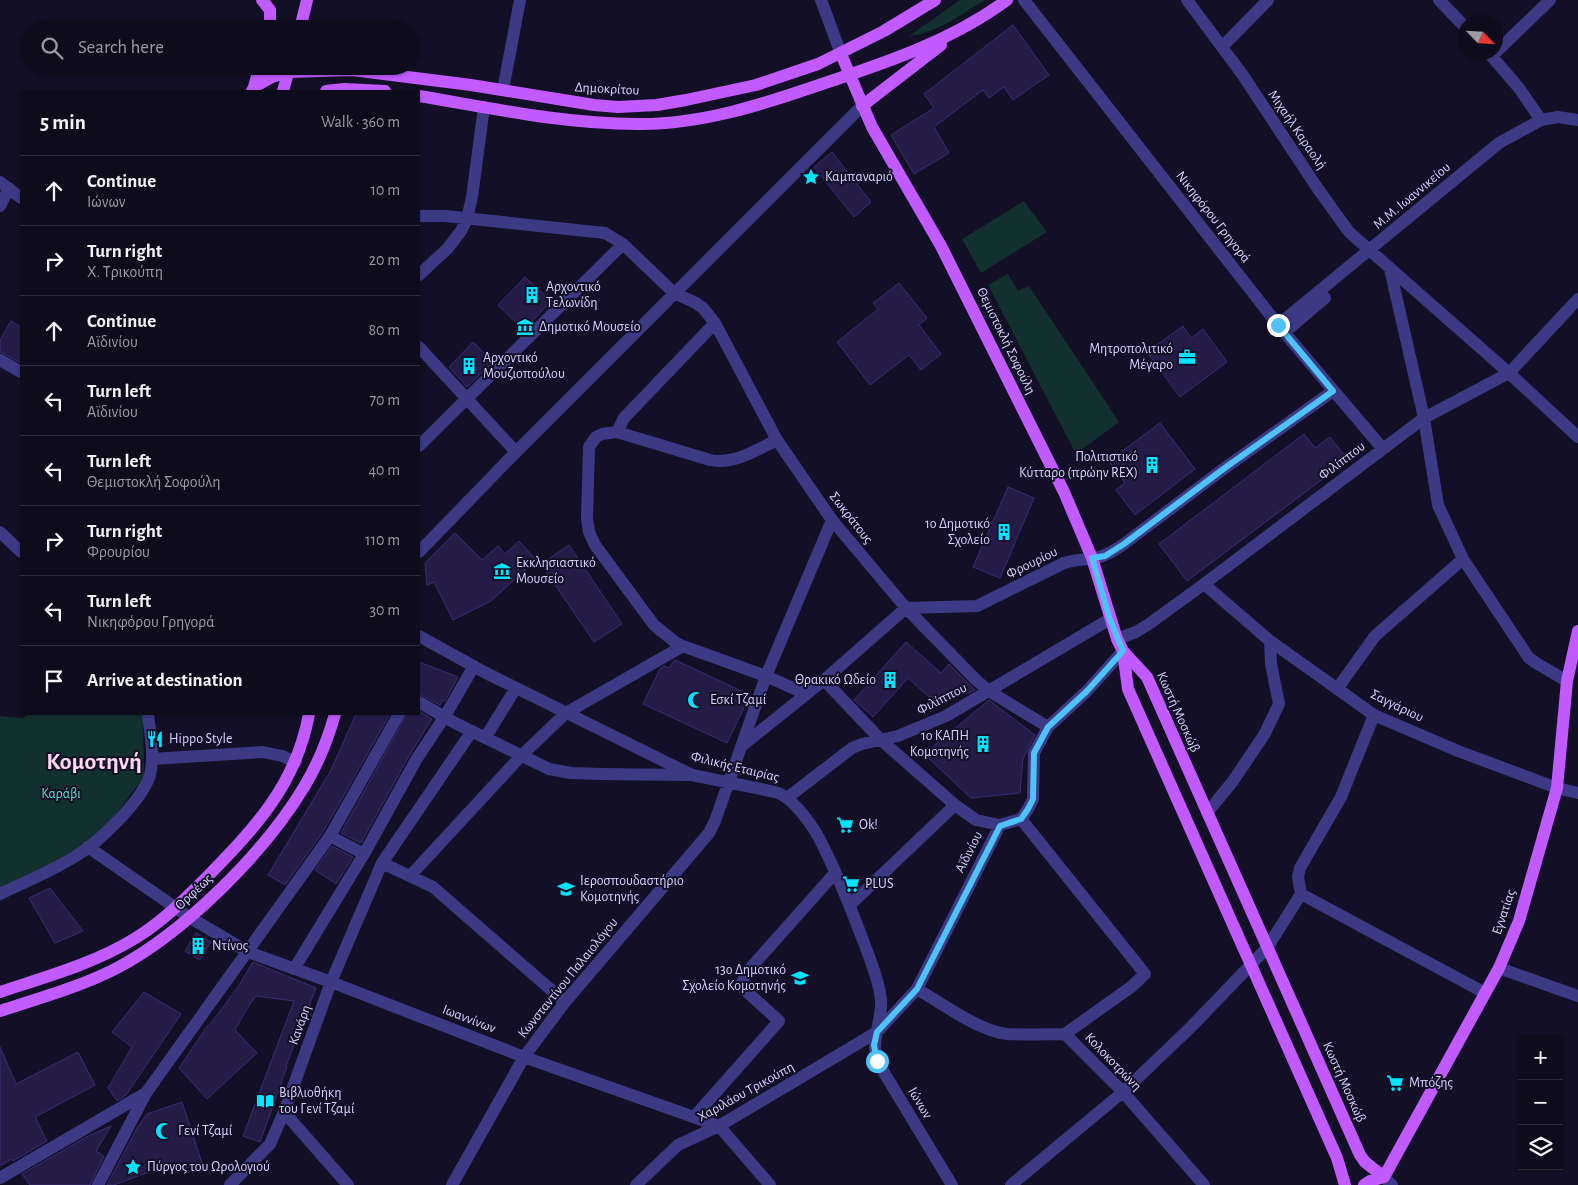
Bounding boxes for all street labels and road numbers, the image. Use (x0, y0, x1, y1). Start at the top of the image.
street label: Δημοκρίτου (574, 80, 640, 98)
street label: Μιχαήλ Καραολή (1265, 88, 1329, 172)
street label: Μ.Μ. Ιωαννικείου (1371, 160, 1453, 232)
street label: Νικηφόρου Γρηγορά (1173, 169, 1253, 265)
street label: Θεμιστοκλή Σοφούλη (974, 285, 1038, 397)
street label: Φιλίππου (1316, 439, 1368, 483)
street label: Σωκράτους (827, 490, 876, 547)
street label: Φρουρίου (1004, 545, 1060, 581)
street label: Κωστή Μοσκώβ (1154, 670, 1202, 754)
street label: Φιλίππου (915, 680, 969, 718)
street label: Σαγγάριου (1368, 687, 1426, 725)
street label: Φιλικής Εταιρίας (689, 749, 781, 785)
street label: Αϊδινίου (953, 829, 985, 875)
street label: Ορφέως (173, 871, 216, 913)
street label: Εγνατίας (1490, 887, 1518, 936)
street label: Κωνσταντίνου Παλαιολόγου (515, 915, 621, 1041)
street label: Ιωαννίνων (440, 1002, 498, 1036)
street label: Κανάρη (286, 1003, 314, 1047)
street label: Κολοκοτρώνη (1082, 1030, 1144, 1094)
street label: Κωστή Μοσκώβ (1320, 1040, 1368, 1124)
street label: Χαριλάου Τρικούπη (695, 1060, 797, 1124)
street label: Ιώνων (905, 1085, 935, 1121)

